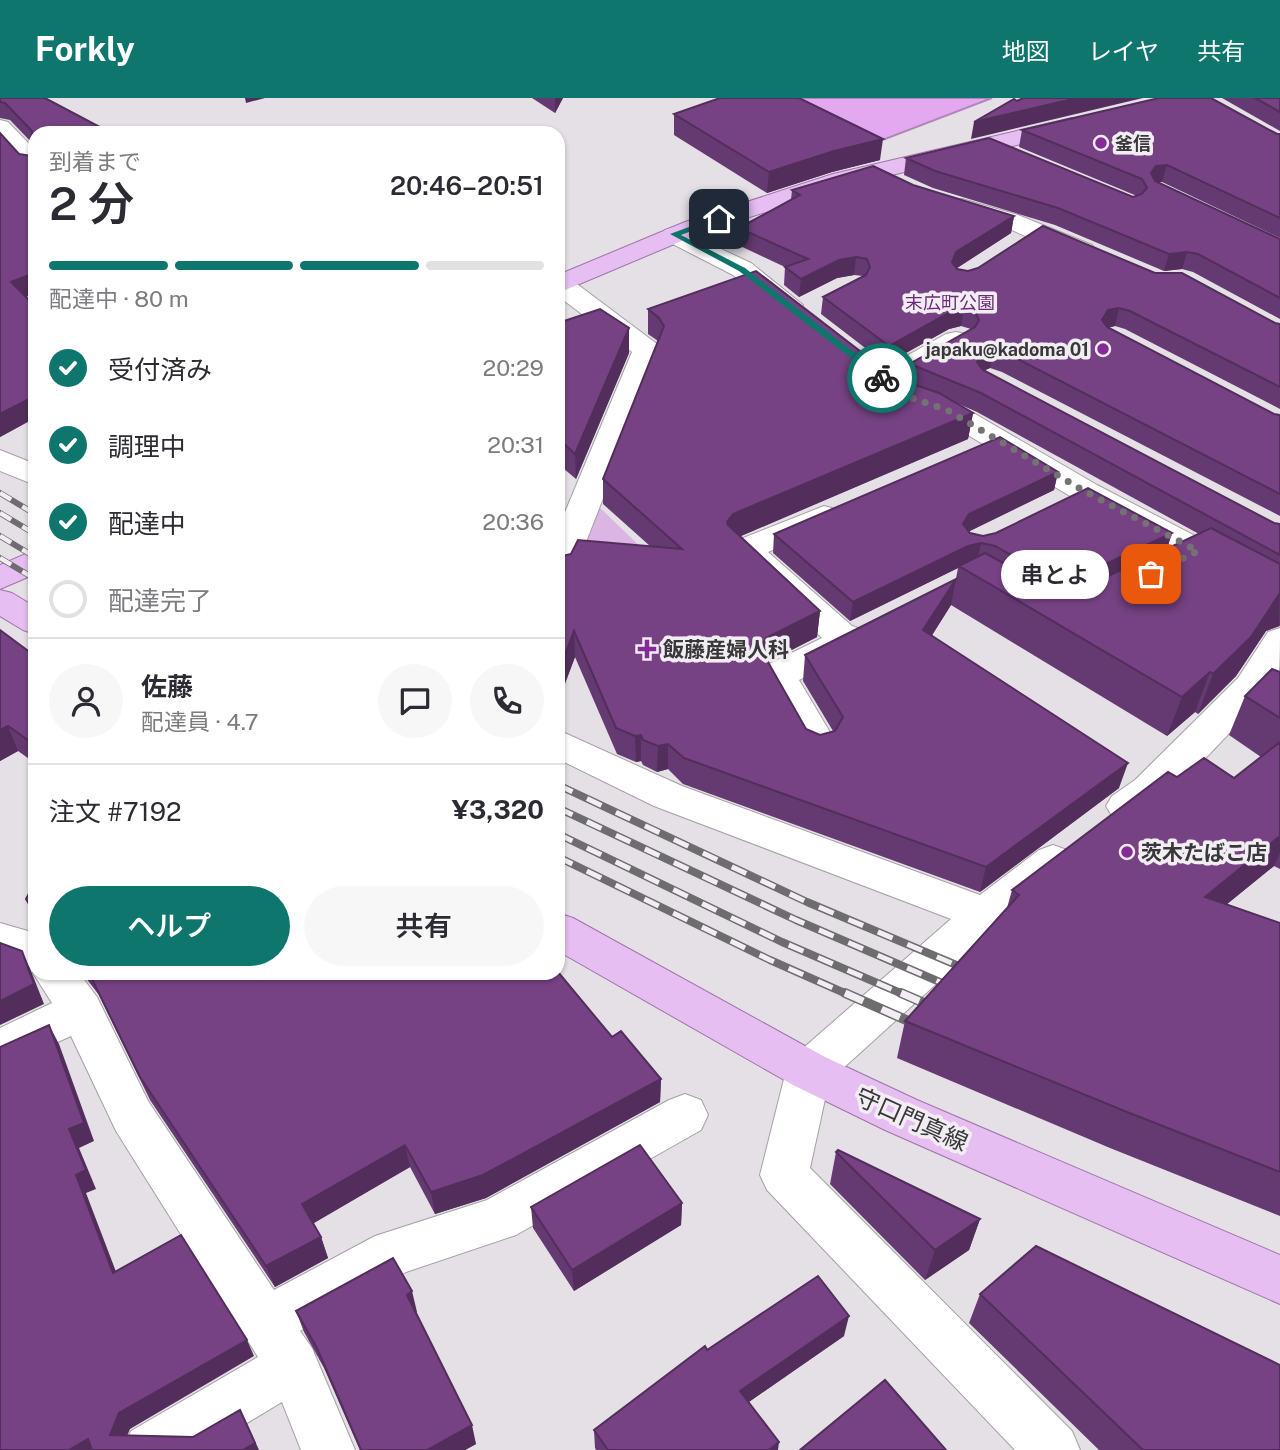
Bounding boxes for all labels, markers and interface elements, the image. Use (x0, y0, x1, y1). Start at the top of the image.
text: Forkly (35, 30, 135, 68)
text: 地図 (1002, 37, 1050, 65)
text: レイヤ (1088, 37, 1159, 65)
text: 共有 (1197, 37, 1245, 65)
place label: 釜信 (1115, 133, 1151, 154)
marker: 釜信 (1093, 135, 1109, 151)
text: 到着まで (49, 148, 141, 175)
text: 20:46–20:51 (390, 170, 544, 201)
text: 2 分 (49, 176, 134, 230)
pin (689, 189, 749, 249)
icon: home (700, 200, 738, 238)
text: 配達中 · 80 m (49, 285, 189, 312)
park label: 末広町公園 (905, 292, 995, 313)
place label: japaku@kadoma 01 (924, 339, 1089, 360)
marker: japaku@kadoma 01 (1095, 341, 1111, 357)
courier (847, 343, 917, 413)
icon: check (49, 349, 87, 387)
text: 受付済み (108, 354, 212, 385)
text: 20:29 (482, 354, 544, 381)
icon: bike (863, 359, 901, 397)
icon: check (49, 426, 87, 464)
text: 調理中 (108, 431, 186, 462)
text: 20:31 (487, 431, 544, 458)
icon: check (49, 503, 87, 541)
text: 配達中 (108, 508, 186, 539)
text: 20:36 (482, 508, 544, 535)
pin (1121, 544, 1181, 604)
callout: 串とよ (1000, 550, 1109, 598)
icon: bag (1132, 555, 1170, 593)
text: 串とよ (1021, 561, 1090, 588)
text: 配達完了 (108, 585, 212, 616)
place label: 飯藤産婦人科 (662, 637, 789, 662)
marker: 飯藤産婦人科 (637, 639, 657, 659)
button: person (49, 664, 123, 738)
button: chat (378, 664, 452, 738)
button: phone (470, 664, 544, 738)
text: 佐藤 (141, 671, 193, 702)
text: 配達員 · 4.7 (141, 708, 259, 735)
text: ¥3,320 (452, 794, 544, 825)
text: 注文 #7192 (49, 796, 181, 827)
place label: 茨木たばこ店 (1141, 840, 1267, 865)
marker: 茨木たばこ店 (1119, 844, 1135, 860)
button: ヘルプ (49, 886, 290, 966)
button: 共有 (304, 886, 544, 966)
street label: 守口門真線 (851, 1082, 973, 1156)

